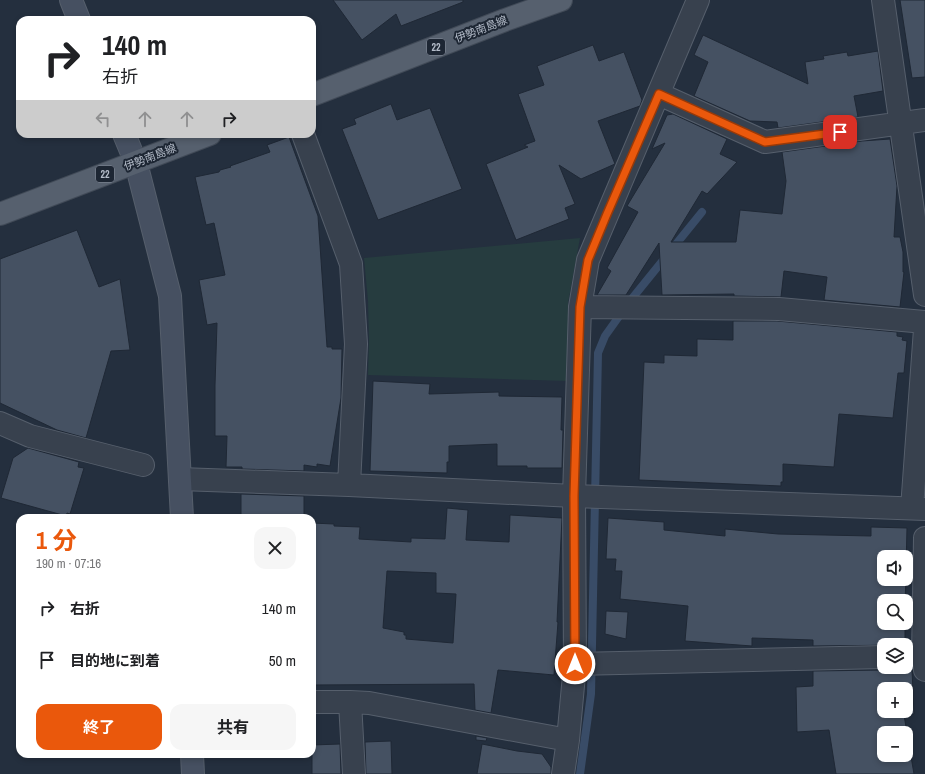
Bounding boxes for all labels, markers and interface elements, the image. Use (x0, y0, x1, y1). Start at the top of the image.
street label: 伊勢南島線 (453, 13, 509, 45)
text: 140 m (102, 26, 167, 64)
icon: right (36, 32, 88, 84)
road number: 22 (427, 39, 445, 55)
text: 右折 (102, 64, 138, 89)
icon: left (92, 108, 114, 130)
icon: ahead (134, 108, 156, 130)
icon: ahead (176, 108, 198, 130)
icon: right (218, 108, 240, 130)
pin (823, 115, 857, 149)
icon: arrive (829, 121, 851, 143)
street label: 伊勢南島線 (122, 141, 178, 173)
road number: 22 (96, 166, 114, 182)
text: 1 分 (36, 524, 76, 556)
button: close (254, 527, 296, 569)
map controls (877, 550, 913, 762)
button: sound (877, 550, 913, 586)
text: 190 m · 07:16 (36, 555, 101, 572)
button: search (877, 594, 913, 630)
icon: right (36, 597, 58, 619)
text: 右折 (70, 598, 100, 619)
text: 140 m (262, 598, 296, 619)
button: layers (877, 638, 913, 674)
position arrow (554, 643, 596, 685)
icon: arrive (36, 649, 58, 671)
text: 目的地に到着 (70, 650, 160, 671)
text: 50 m (269, 650, 296, 671)
button: + (877, 682, 913, 718)
button: 終了 (36, 704, 162, 750)
button: 共有 (170, 704, 296, 750)
button: − (877, 726, 913, 762)

